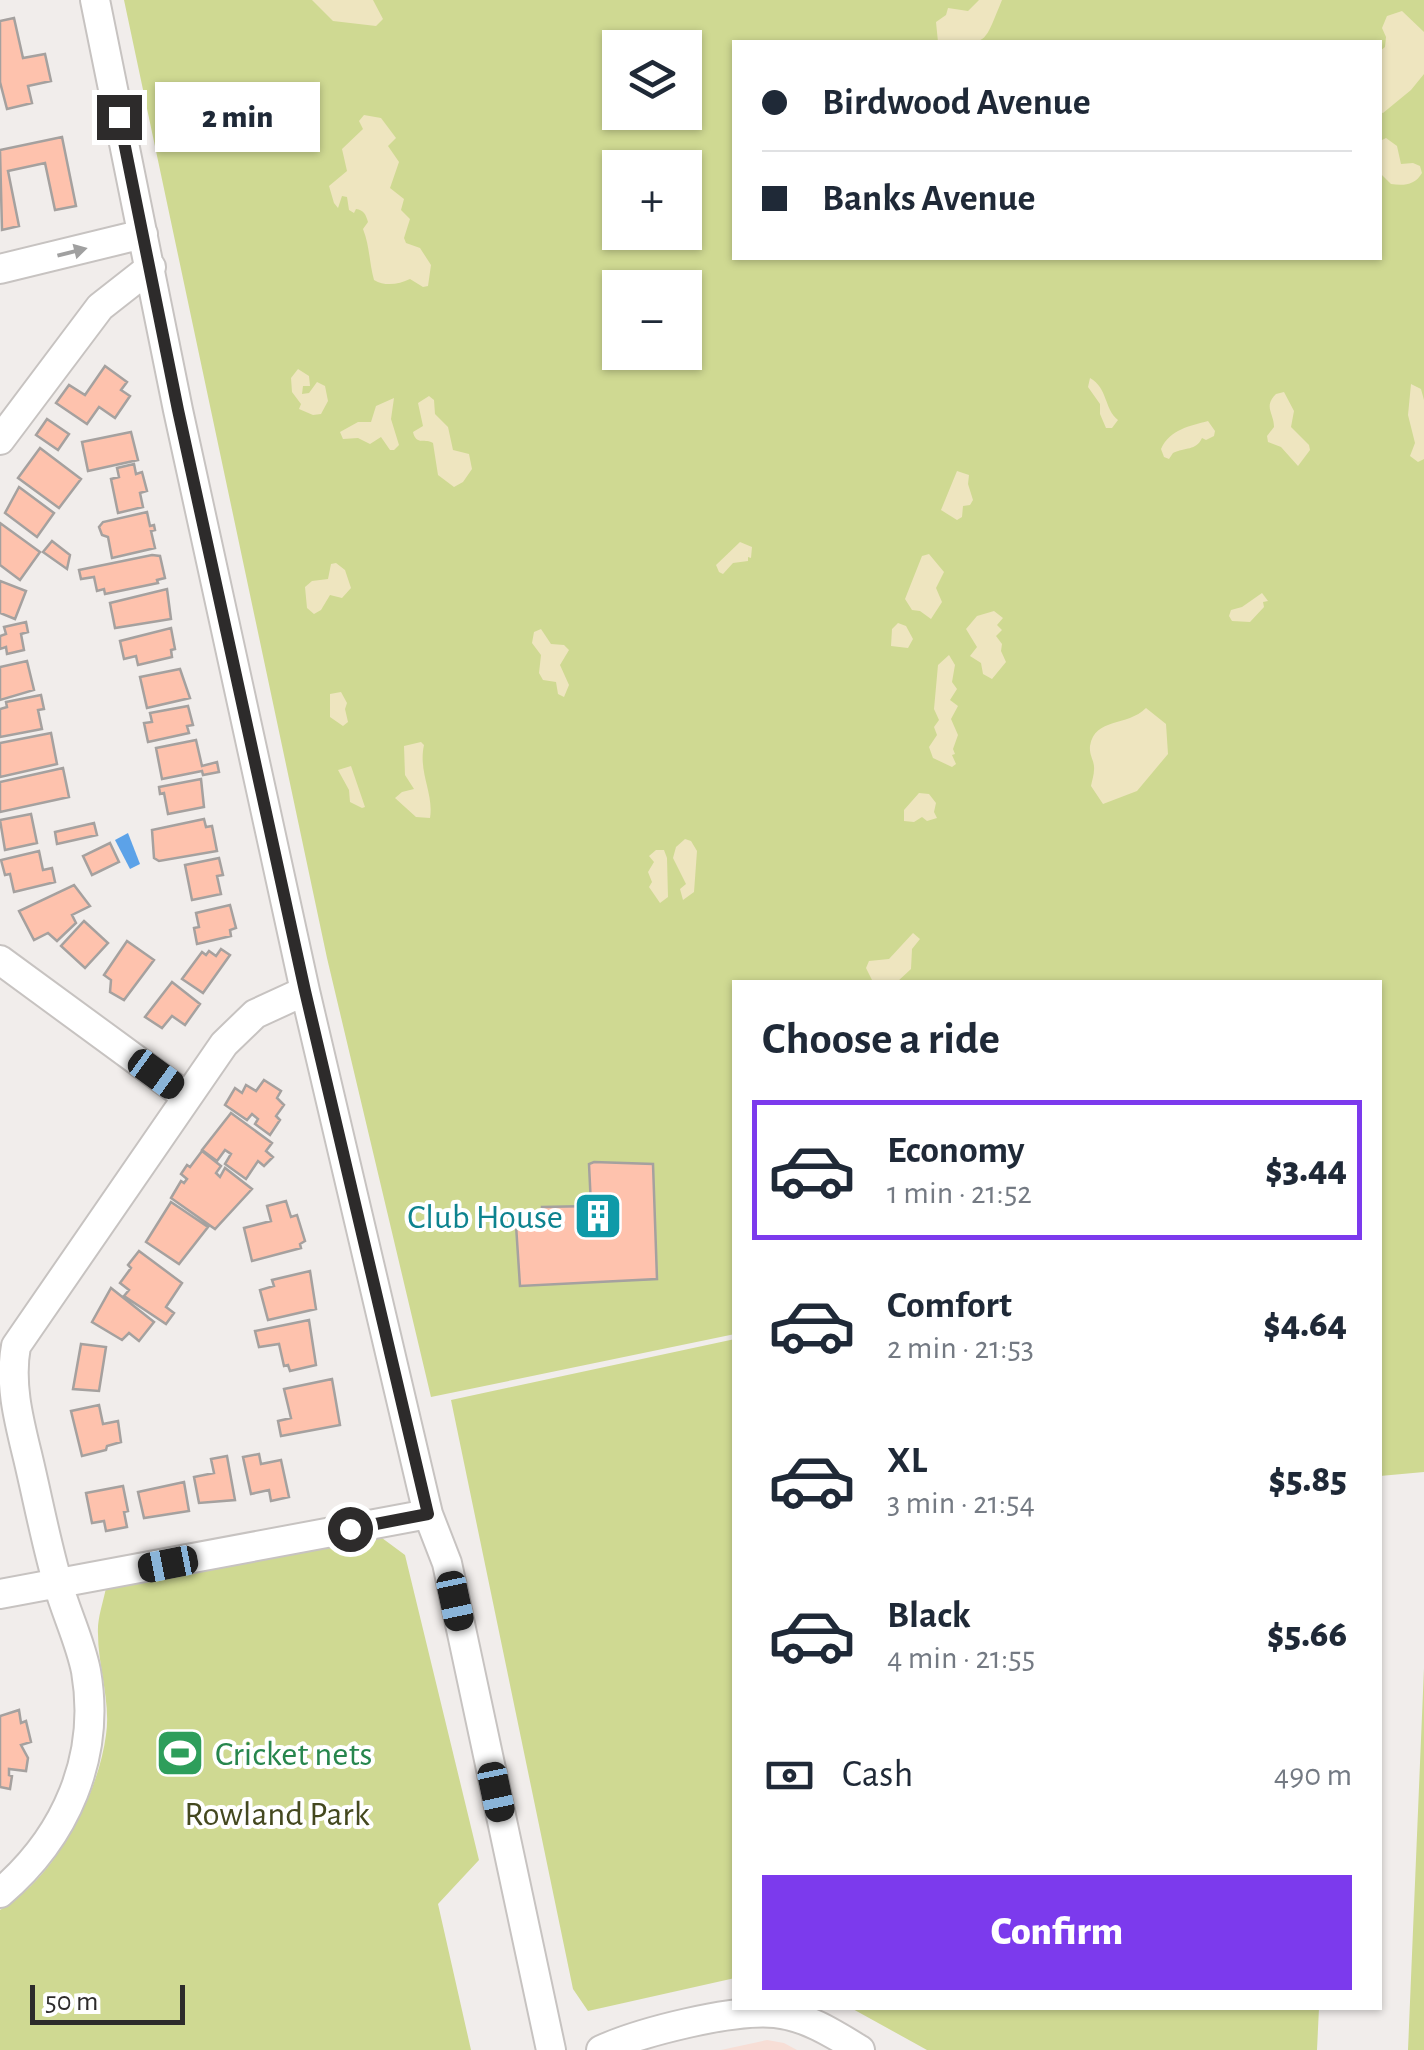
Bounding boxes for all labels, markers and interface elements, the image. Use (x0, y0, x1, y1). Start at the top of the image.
map controls (602, 30, 702, 370)
button: layers (602, 30, 702, 130)
callout: 2 min (154, 82, 319, 152)
text: Birdwood Avenue (822, 84, 1091, 122)
route end (97, 95, 142, 140)
text: 2 min (202, 101, 273, 133)
button: + (602, 150, 702, 250)
text: Banks Avenue (822, 180, 1035, 218)
one-way arrow (57, 244, 88, 259)
button: − (602, 270, 702, 370)
text: Choose a ride (762, 1017, 1000, 1062)
car (123, 1044, 189, 1104)
icon: car (767, 1125, 857, 1215)
text: Economy (887, 1132, 1025, 1170)
text: $3.44 (1265, 1151, 1347, 1189)
text: 1 min · 21:52 (887, 1177, 1032, 1209)
building icon: Club House (572, 1190, 624, 1242)
place label: Club House (407, 1200, 563, 1235)
icon: car (767, 1280, 857, 1370)
text: Comfort (887, 1287, 1012, 1325)
text: $4.64 (1263, 1306, 1347, 1344)
text: 2 min · 21:53 (887, 1332, 1034, 1364)
icon: car (767, 1435, 857, 1525)
text: XL (887, 1442, 927, 1480)
text: $5.85 (1269, 1461, 1347, 1499)
text: 3 min · 21:54 (887, 1487, 1035, 1519)
route start (328, 1507, 373, 1552)
car (136, 1544, 200, 1584)
car (434, 1569, 476, 1633)
icon: car (767, 1590, 857, 1680)
text: Black (887, 1597, 971, 1635)
text: $5.66 (1267, 1616, 1347, 1654)
text: 4 min · 21:55 (887, 1642, 1035, 1674)
sports icon: Cricket nets (154, 1727, 206, 1779)
place label: Cricket nets (215, 1737, 373, 1772)
icon: cash (762, 1748, 817, 1803)
text: Cash (842, 1756, 913, 1794)
text: 490 m (1274, 1759, 1352, 1791)
car (475, 1760, 517, 1824)
park label: Rowland Park (184, 1797, 370, 1832)
button: Confirm (762, 1875, 1352, 1990)
scale bar (30, 1980, 185, 2024)
text: 50 m (45, 1988, 99, 2016)

